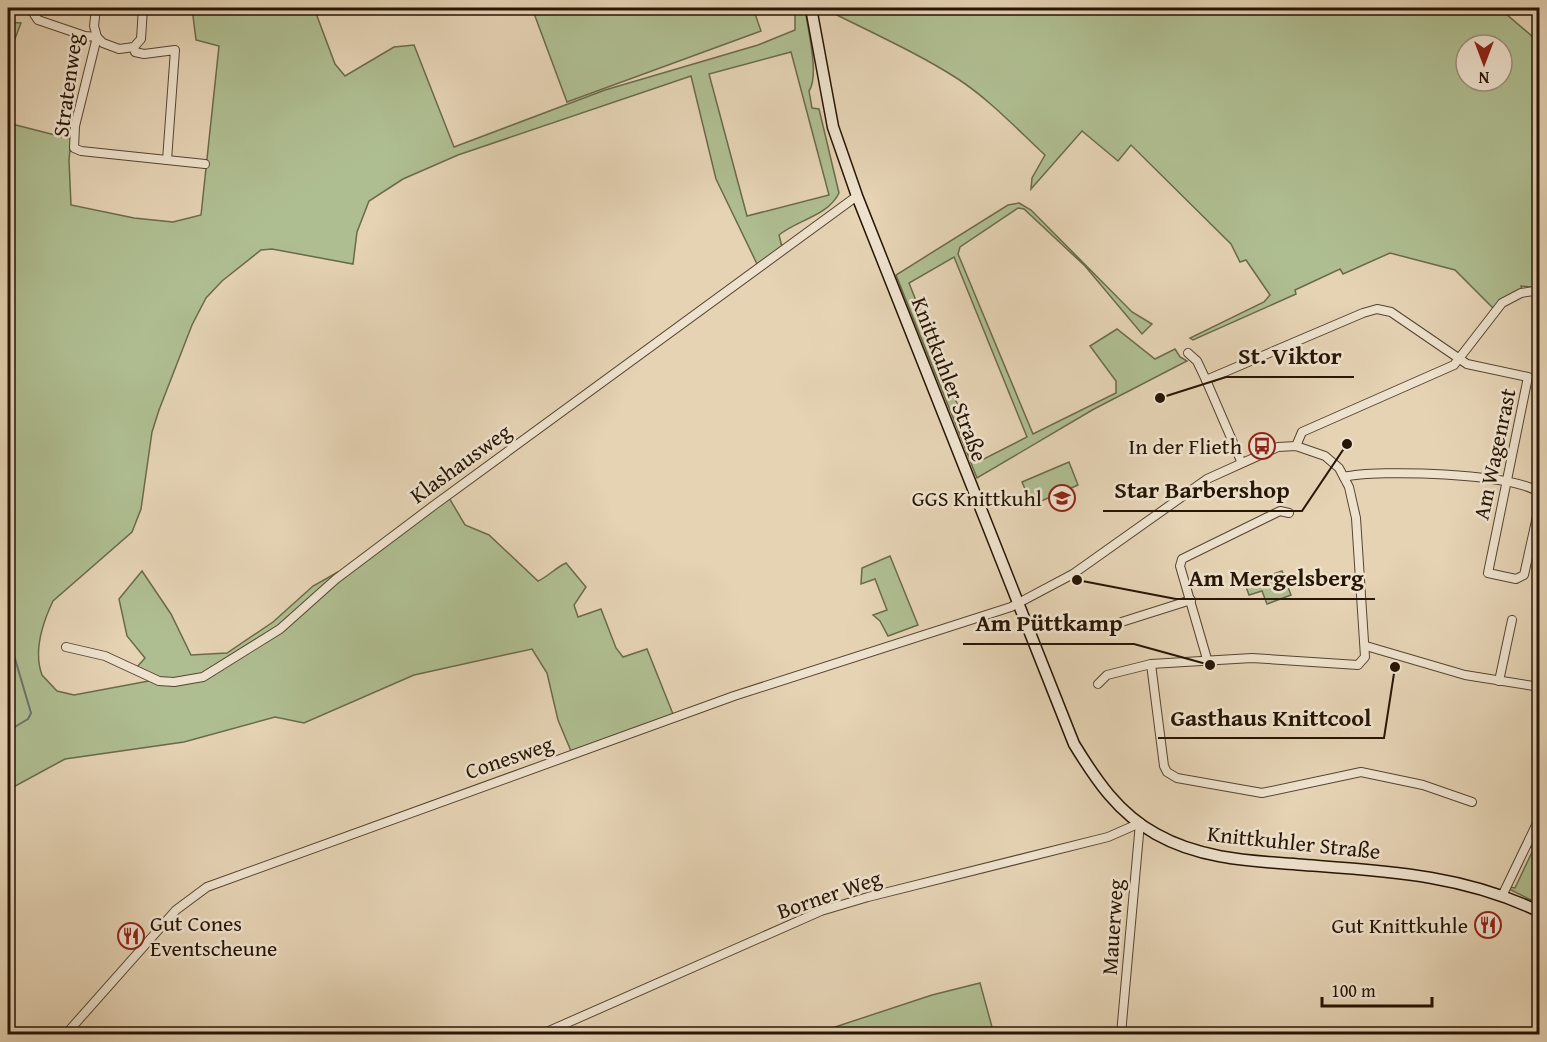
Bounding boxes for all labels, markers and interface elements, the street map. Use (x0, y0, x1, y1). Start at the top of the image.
street label: Stratenweg (44, 31, 90, 139)
north arrow (1454, 33, 1514, 93)
text: N (1478, 66, 1489, 90)
street label: Knittkuhler Straße (904, 292, 996, 466)
callout: St. Viktor (1226, 335, 1354, 377)
text: St. Viktor (1238, 338, 1342, 373)
street label: Am Wagenrast (1464, 385, 1524, 523)
street label: Klashausweg (403, 415, 517, 511)
place label: In der Flieth (1129, 430, 1243, 462)
bus stop icon: In der Flieth (1247, 431, 1277, 461)
callout: Star Barbershop (1103, 469, 1302, 511)
text: Star Barbershop (1114, 472, 1290, 507)
place label: GGS Knittkuhl (912, 482, 1042, 514)
school or university icon: GGS Knittkuhl (1047, 483, 1077, 513)
callout: Am Mergelsberg (1176, 557, 1375, 599)
text: Am Mergelsberg (1188, 560, 1364, 595)
callout: Am Püttkamp (963, 602, 1134, 644)
text: Am Püttkamp (975, 605, 1123, 640)
callout: Gasthaus Knittcool (1158, 696, 1384, 738)
text: Gasthaus Knittcool (1170, 700, 1372, 735)
street label: Conesweg (461, 727, 557, 787)
street label: Knittkuhler Straße (1206, 817, 1382, 867)
street label: Borner Weg (773, 861, 886, 927)
street label: Mauerweg (1093, 878, 1131, 976)
place label: Gut Cones Eventscheune (150, 907, 277, 964)
place label: Gut Knittkuhle (1332, 909, 1468, 941)
restaurant icon: Gut Knittkuhle (1473, 910, 1503, 940)
restaurant icon: Gut Cones Eventscheune (116, 921, 146, 951)
scale bar (1322, 970, 1432, 1008)
text: 100 m (1331, 977, 1376, 1004)

